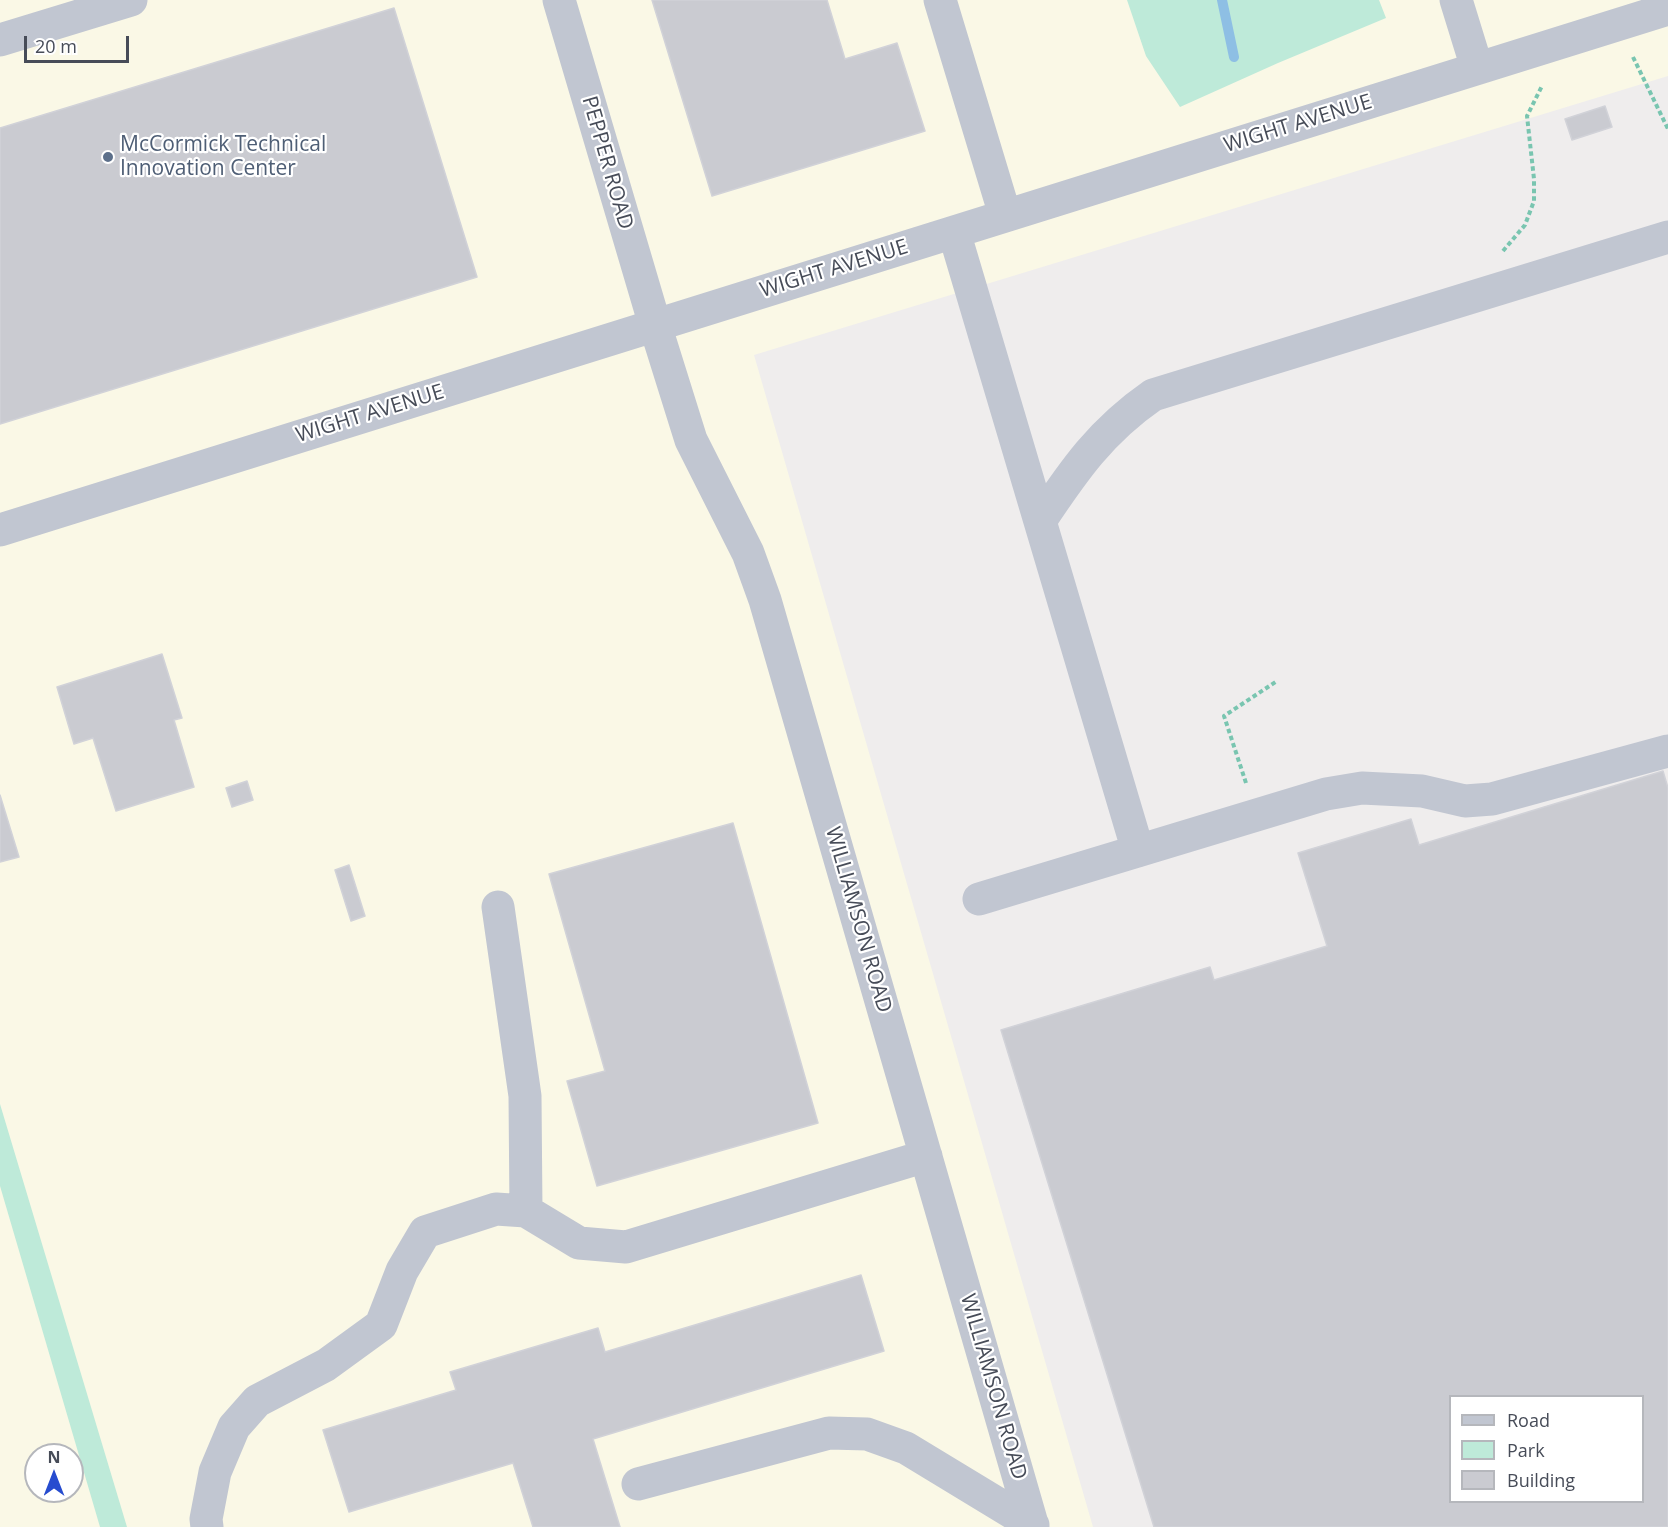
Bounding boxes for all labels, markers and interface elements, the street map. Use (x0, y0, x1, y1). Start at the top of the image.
scale bar (27, 24, 132, 62)
text: 20 m (35, 34, 77, 58)
street label: WIGHT AVENUE (1221, 90, 1375, 158)
street label: PEPPER ROAD (576, 93, 638, 233)
place label: McCormick Technical Innovation Center (120, 132, 326, 182)
marker: McCormick Technical Innovation Center (101, 150, 115, 164)
street label: WIGHT AVENUE (757, 235, 911, 303)
street label: WIGHT AVENUE (293, 380, 447, 448)
street label: WILLIAMSON ROAD (819, 824, 897, 1016)
street label: WILLIAMSON ROAD (954, 1291, 1032, 1483)
legend (1449, 1395, 1644, 1503)
text: Road (1507, 1408, 1550, 1432)
text: Park (1507, 1438, 1545, 1462)
north arrow (24, 1443, 84, 1503)
text: N (47, 1446, 61, 1468)
text: Building (1507, 1468, 1575, 1492)

